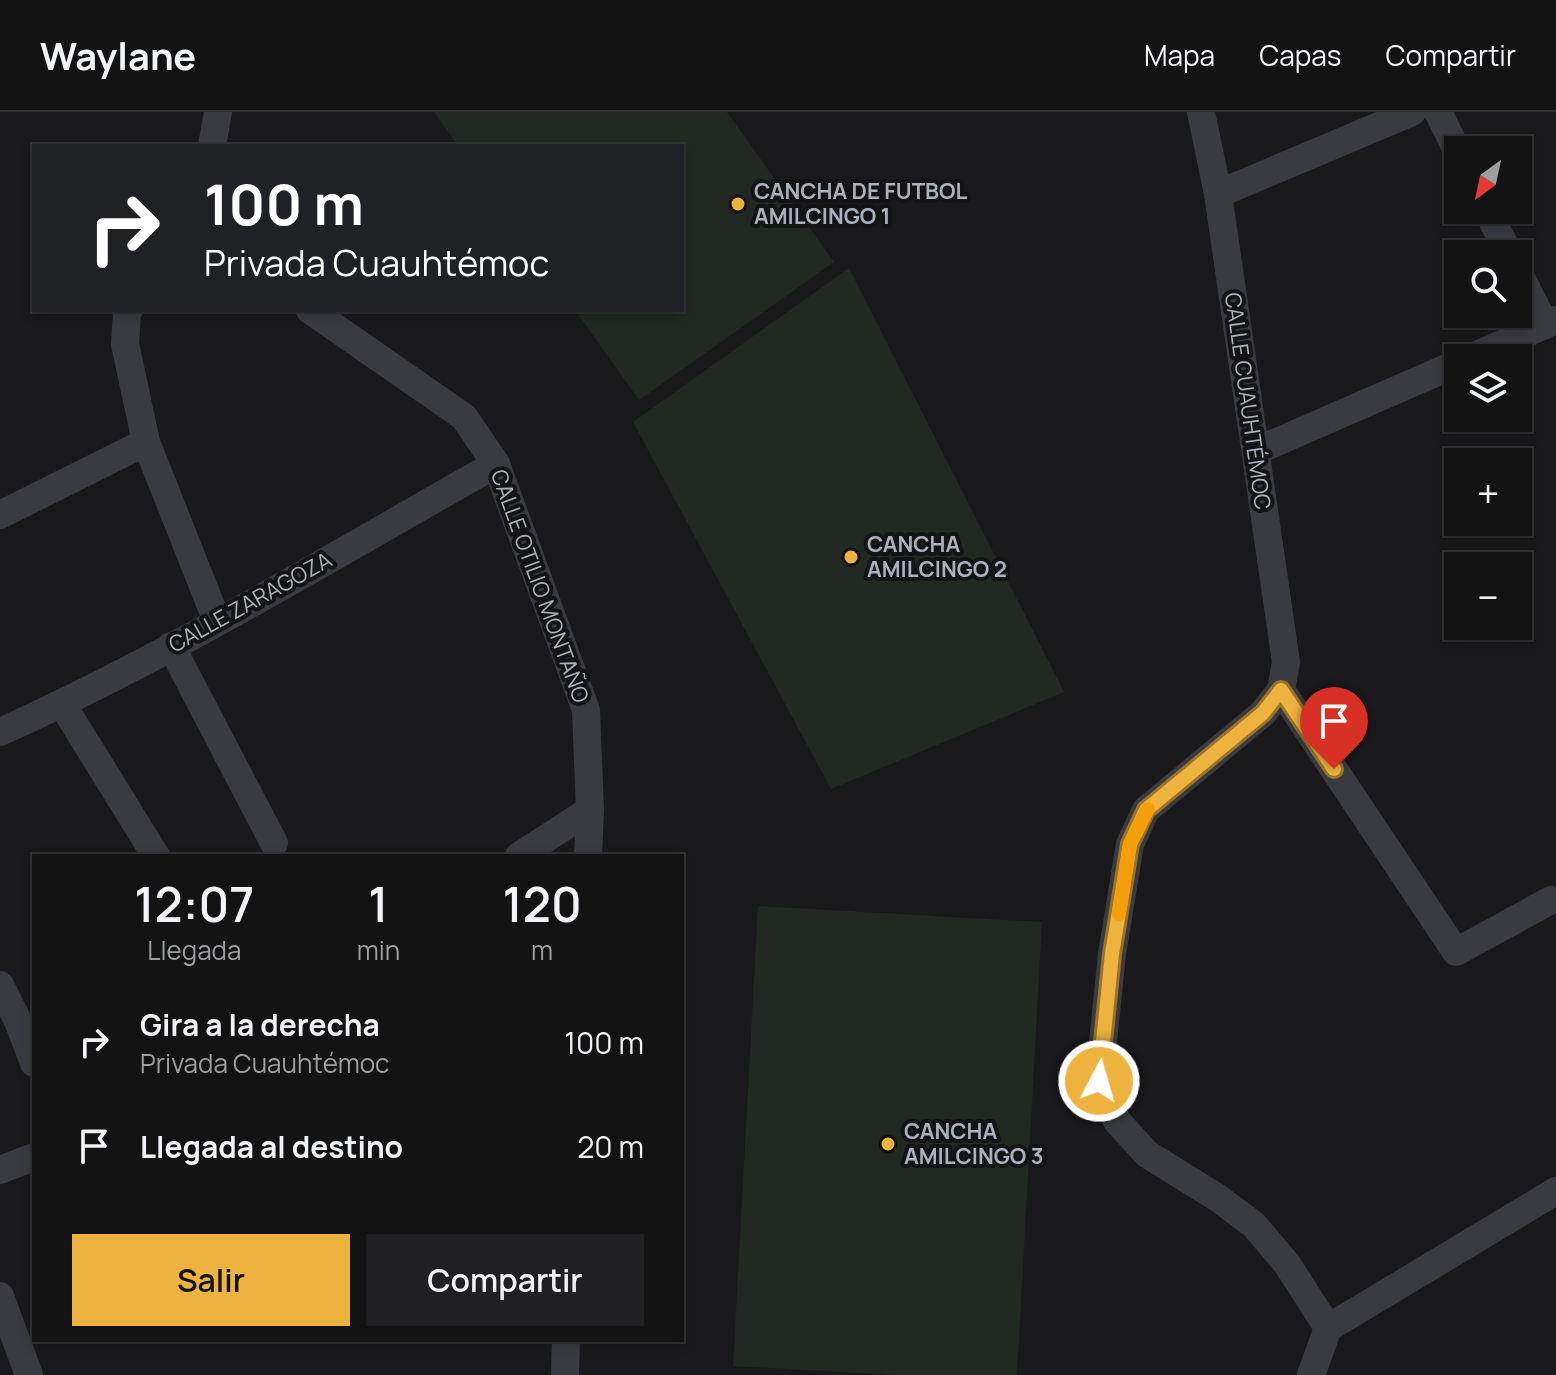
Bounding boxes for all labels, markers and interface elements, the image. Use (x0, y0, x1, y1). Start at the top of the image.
text: Waylane (40, 29, 196, 81)
text: Mapa (1144, 36, 1215, 74)
text: Capas (1259, 36, 1342, 74)
text: Compartir (1386, 36, 1516, 74)
north arrow (1444, 136, 1532, 224)
map controls (1444, 136, 1532, 640)
text: 100 m (204, 165, 364, 242)
icon: right (72, 176, 176, 280)
place label: CANCHA DE FUTBOL AMILCINGO 1 (754, 176, 967, 231)
marker: CANCHA DE FUTBOL AMILCINGO 1 (729, 195, 747, 213)
text: Privada Cuauhtémoc (204, 238, 549, 287)
button: search (1444, 240, 1532, 328)
street label: CALLE CUAUHTÉMOC (1218, 290, 1278, 512)
button: layers (1444, 344, 1532, 432)
button: + (1444, 448, 1532, 536)
street label: CALLE OTILIO MONTAÑO (484, 465, 596, 707)
place label: CANCHA AMILCINGO 2 (867, 529, 1007, 584)
street label: CALLE ZARAGOZA (163, 545, 337, 659)
marker: CANCHA AMILCINGO 2 (842, 548, 860, 566)
button: − (1444, 552, 1532, 640)
pin (1300, 687, 1368, 769)
icon: arrive (1312, 699, 1356, 743)
text: 12:07 (134, 871, 254, 936)
text: 1 (368, 871, 389, 936)
text: 120 (502, 871, 582, 936)
text: Llegada (147, 932, 241, 968)
text: min (357, 932, 400, 968)
text: m (531, 932, 553, 968)
text: Gira a la derecha (140, 1004, 380, 1045)
icon: right (72, 1020, 116, 1064)
text: 100 m (564, 1022, 644, 1063)
position arrow (1057, 1039, 1141, 1123)
text: Privada Cuauhtémoc (140, 1045, 389, 1081)
place label: CANCHA AMILCINGO 3 (904, 1116, 1043, 1171)
icon: arrive (72, 1124, 116, 1168)
text: Llegada al destino (140, 1126, 403, 1167)
text: 20 m (577, 1126, 644, 1167)
marker: CANCHA AMILCINGO 3 (879, 1135, 897, 1153)
button: Salir (72, 1234, 350, 1326)
button: Compartir (366, 1234, 644, 1326)

